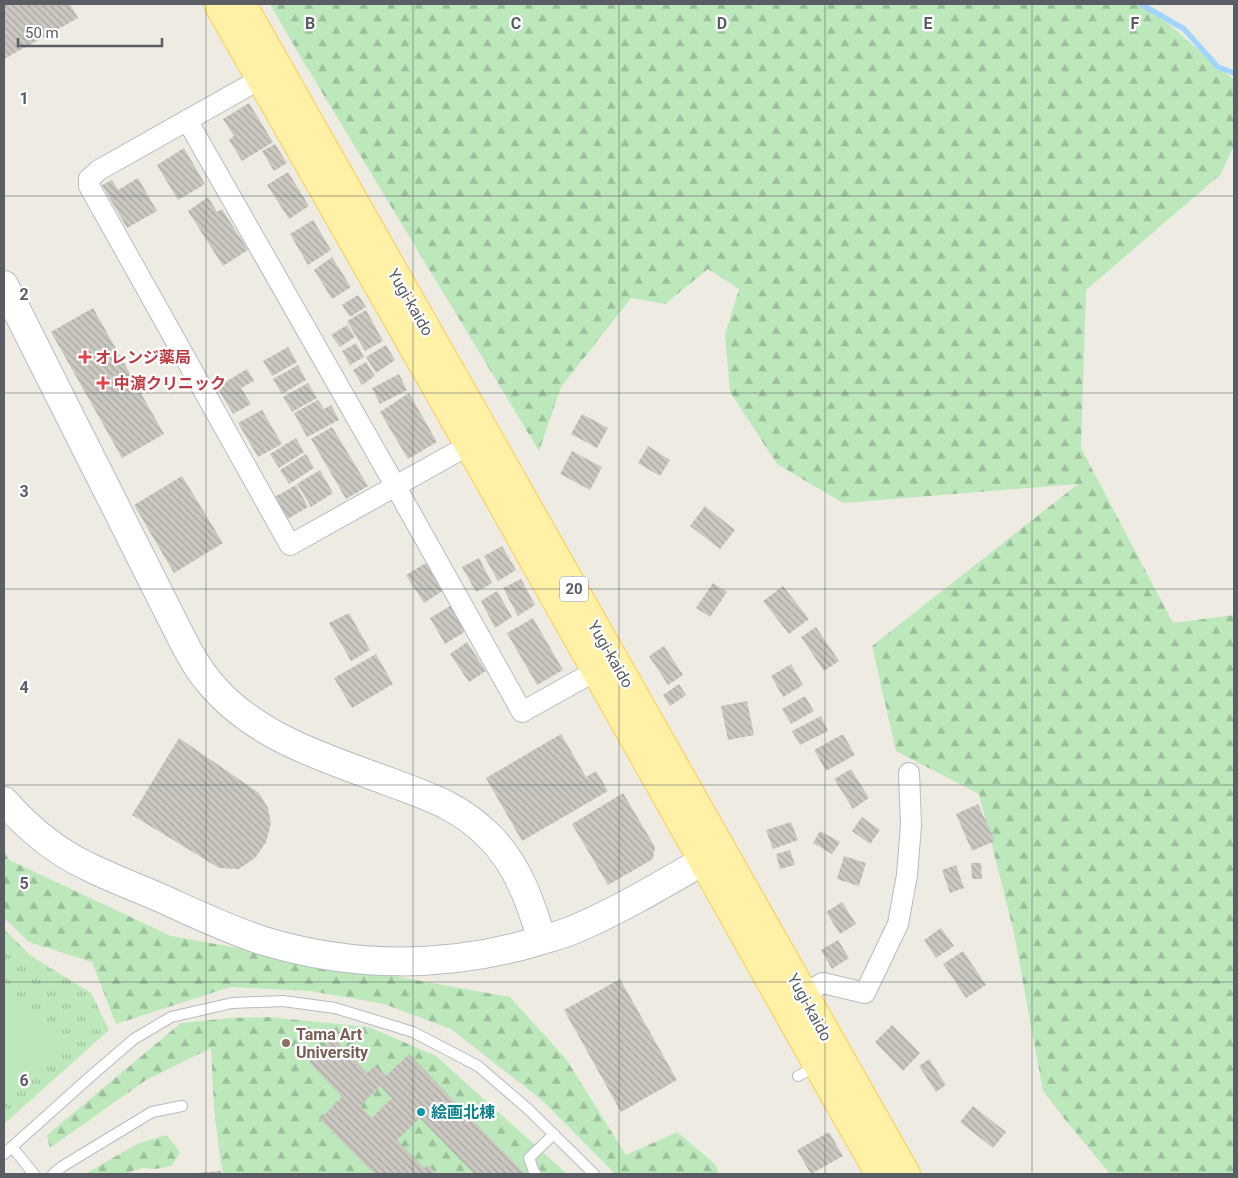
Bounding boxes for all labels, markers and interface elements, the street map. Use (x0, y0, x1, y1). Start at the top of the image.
text: B (305, 14, 315, 33)
text: C (511, 14, 521, 33)
text: D (717, 14, 727, 33)
text: E (924, 14, 933, 33)
text: F (1131, 14, 1140, 33)
scale bar (18, 15, 161, 47)
text: 50 m (25, 24, 59, 42)
text: 1 (19, 89, 29, 108)
street label: Yugi-kaido (384, 265, 437, 339)
text: 2 (19, 285, 29, 304)
place label: オレンジ薬局 (95, 348, 191, 367)
marker: オレンジ薬局 (79, 351, 91, 363)
place label: 中濵クリニック (114, 374, 226, 393)
marker: 中濵クリニック (96, 376, 110, 390)
text: 3 (19, 482, 29, 501)
road number: 20 (560, 576, 588, 602)
street label: Yugi-kaido (584, 617, 637, 691)
text: 4 (19, 678, 29, 697)
text: 5 (19, 874, 29, 893)
street label: Yugi-kaido (783, 970, 836, 1044)
place label: Tama Art University (296, 1025, 369, 1062)
marker: Tama Art University (280, 1037, 292, 1049)
text: 6 (19, 1071, 29, 1090)
place label: 絵画北棟 (431, 1103, 495, 1122)
marker: 絵画北棟 (415, 1106, 427, 1118)

